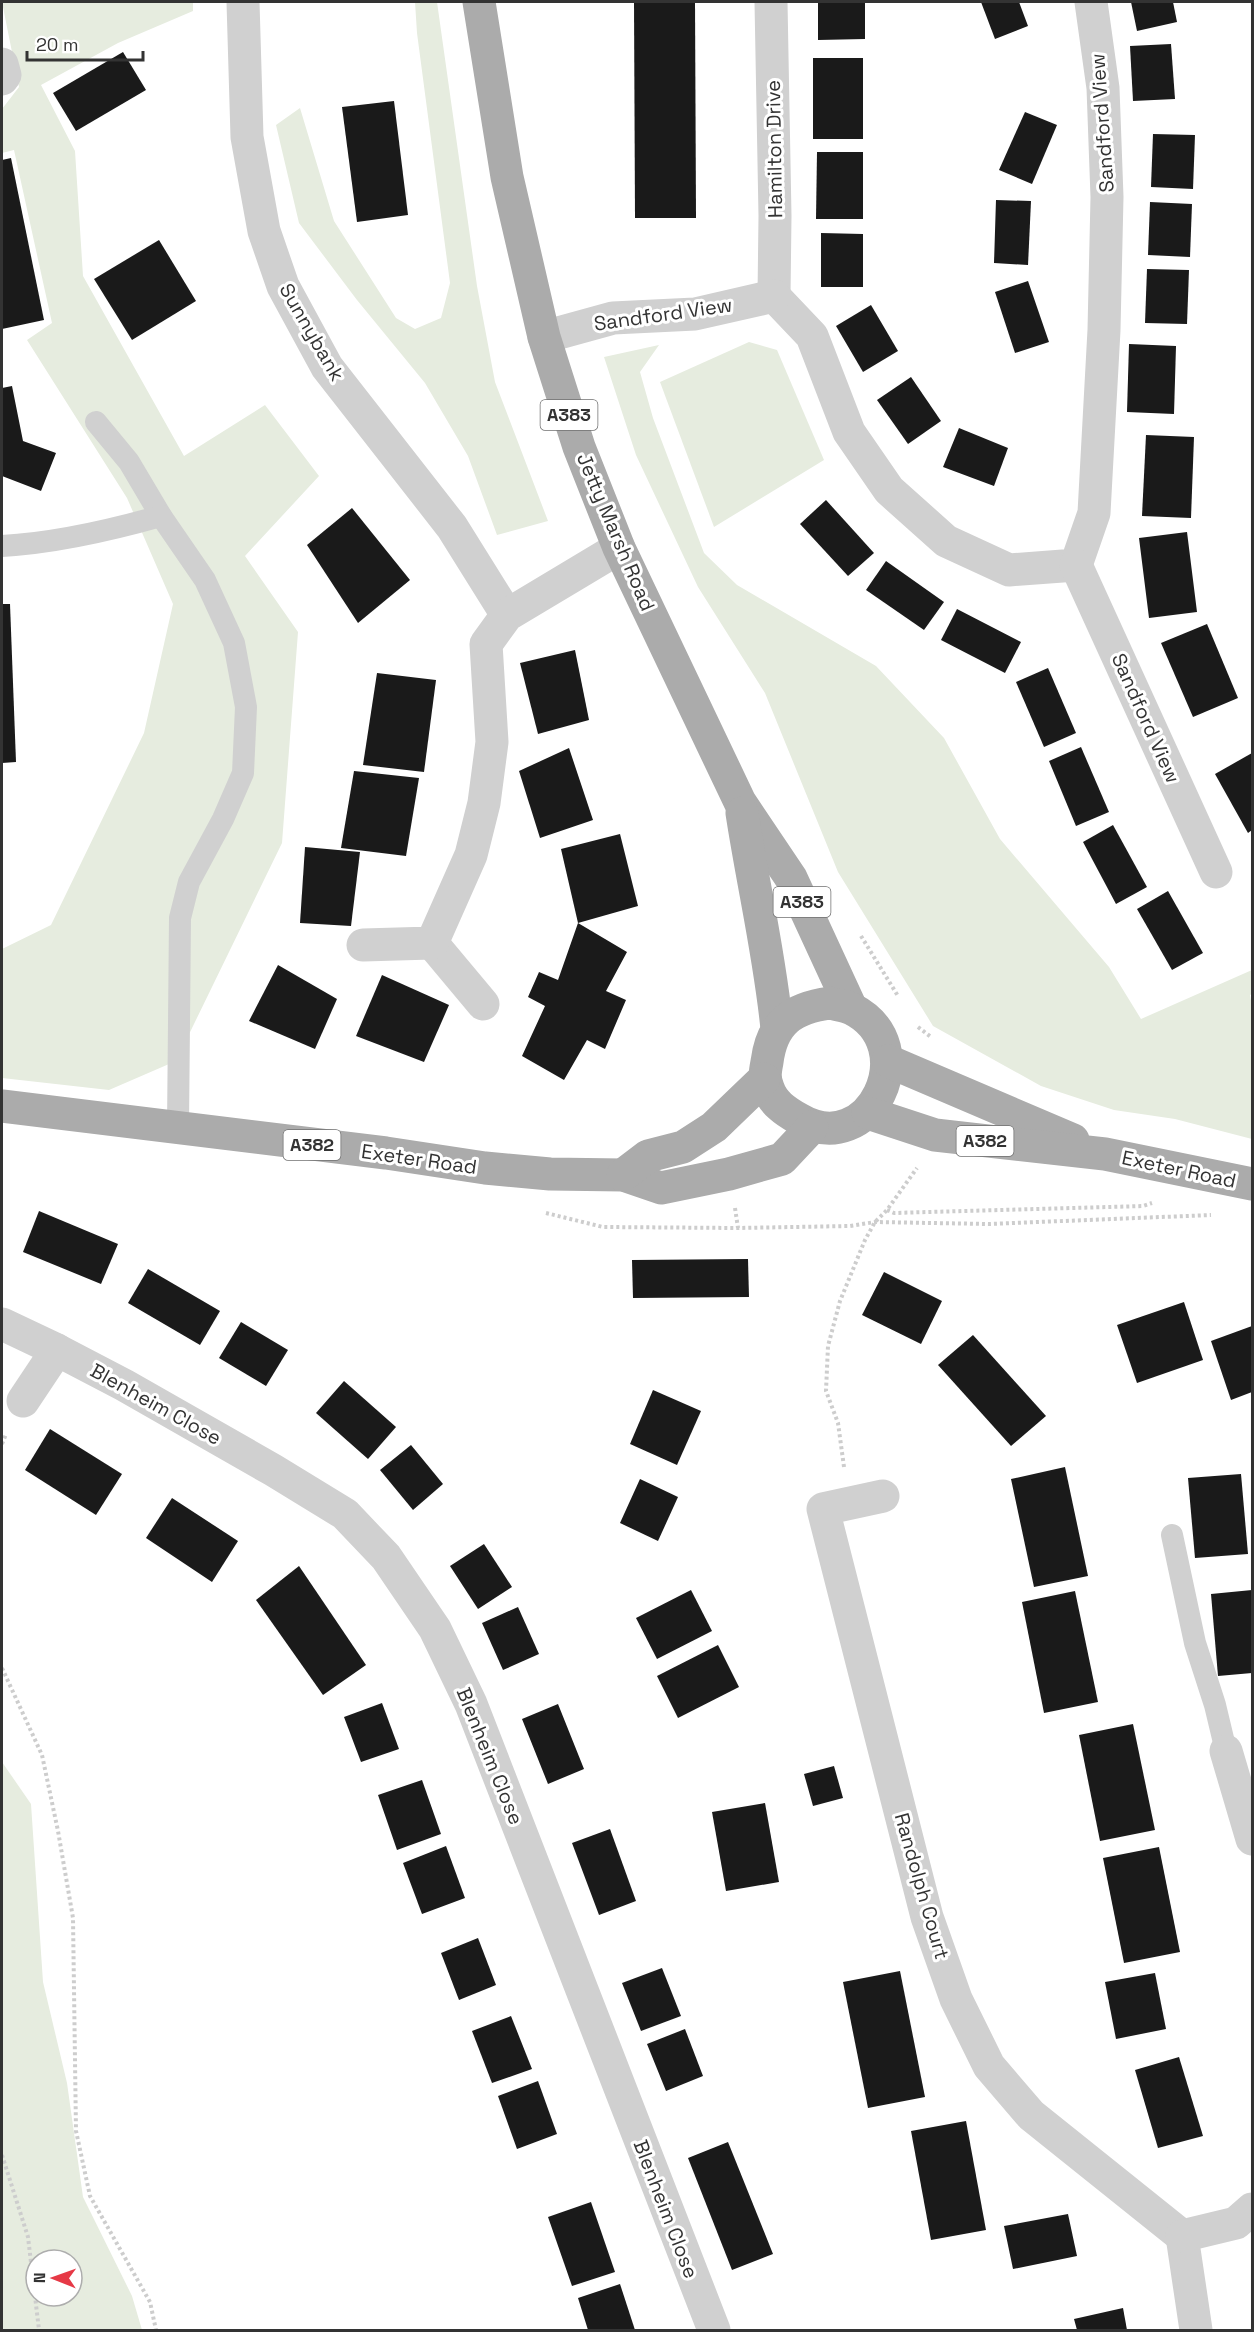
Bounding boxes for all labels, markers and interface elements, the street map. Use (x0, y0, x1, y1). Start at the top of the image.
scale bar (27, 24, 142, 62)
text: 20 m (36, 33, 79, 56)
street label: Sandford View (1084, 53, 1120, 193)
street label: Hamilton Drive (760, 80, 788, 218)
street label: Sunnybank (274, 279, 351, 386)
street label: Sandford View (592, 291, 734, 337)
road number: A383 (540, 400, 598, 430)
street label: Jetty Marsh Road (571, 449, 661, 615)
street label: Sandford View (1106, 649, 1186, 787)
road number: A383 (774, 887, 830, 917)
road number: A382 (956, 1126, 1014, 1156)
road number: A382 (284, 1130, 340, 1160)
street label: Exeter Road (360, 1138, 478, 1180)
street label: Exeter Road (1119, 1144, 1239, 1194)
street label: Blenheim Close (86, 1357, 226, 1451)
street label: Blenheim Close (451, 1683, 529, 1829)
street label: Randolph Court (889, 1810, 955, 1962)
street label: Blenheim Close (628, 2136, 704, 2282)
north arrow (24, 2248, 84, 2308)
text: N (29, 2272, 50, 2283)

